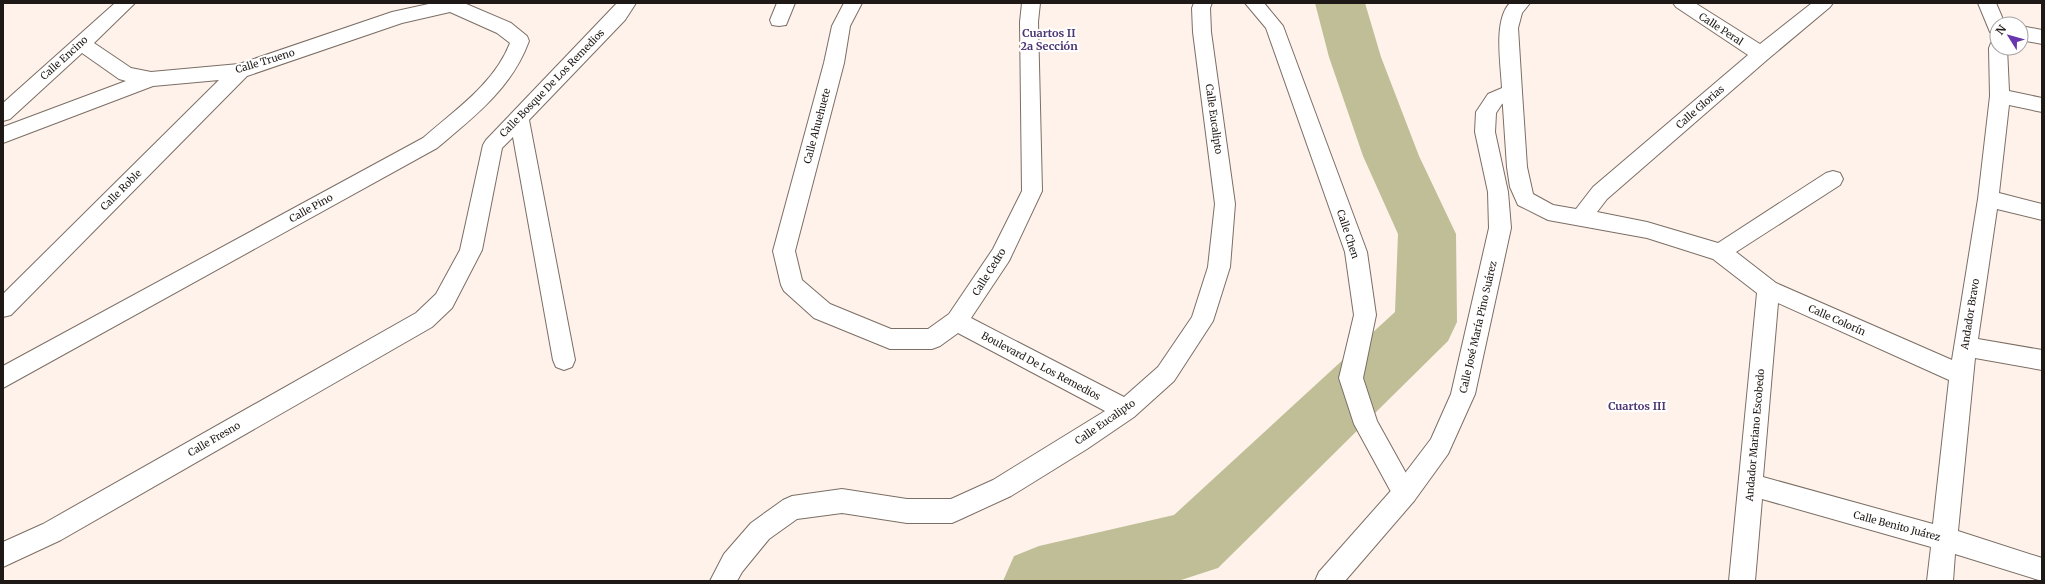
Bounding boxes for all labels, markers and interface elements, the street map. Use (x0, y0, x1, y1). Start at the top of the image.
street label: Calle Peral (1696, 10, 1746, 48)
north arrow (1989, 16, 2029, 56)
text: N (1993, 22, 2009, 38)
street label: Calle Bosque De Los Remedios (497, 26, 607, 140)
district label: Cuartos II 2a Sección (1020, 26, 1078, 53)
street label: Calle Encino (38, 33, 91, 83)
street label: Calle Trueno (234, 46, 296, 76)
street label: Calle Glorias (1673, 82, 1727, 132)
street label: Calle Eucalipto (1203, 83, 1225, 155)
street label: Calle Ahuehuete (801, 87, 833, 165)
street label: Calle Roble (98, 167, 144, 213)
street label: Calle Pino (287, 191, 335, 225)
street label: Calle Chen (1334, 208, 1362, 260)
street label: Calle Cedro (969, 246, 1009, 298)
street label: Calle José María Pino Suárez (1456, 259, 1500, 394)
street label: Andador Bravo (1958, 277, 1982, 351)
street label: Calle Colorín (1806, 302, 1868, 339)
street label: Boulevard De Los Remedios (979, 329, 1103, 403)
street label: Andador Mariano Escobedo (1743, 368, 1767, 503)
street label: Calle Eucalipto (1072, 396, 1138, 448)
district label: Cuartos III (1608, 399, 1666, 413)
street label: Calle Fresno (185, 419, 243, 459)
street label: Calle Benito Juárez (1852, 508, 1942, 544)

